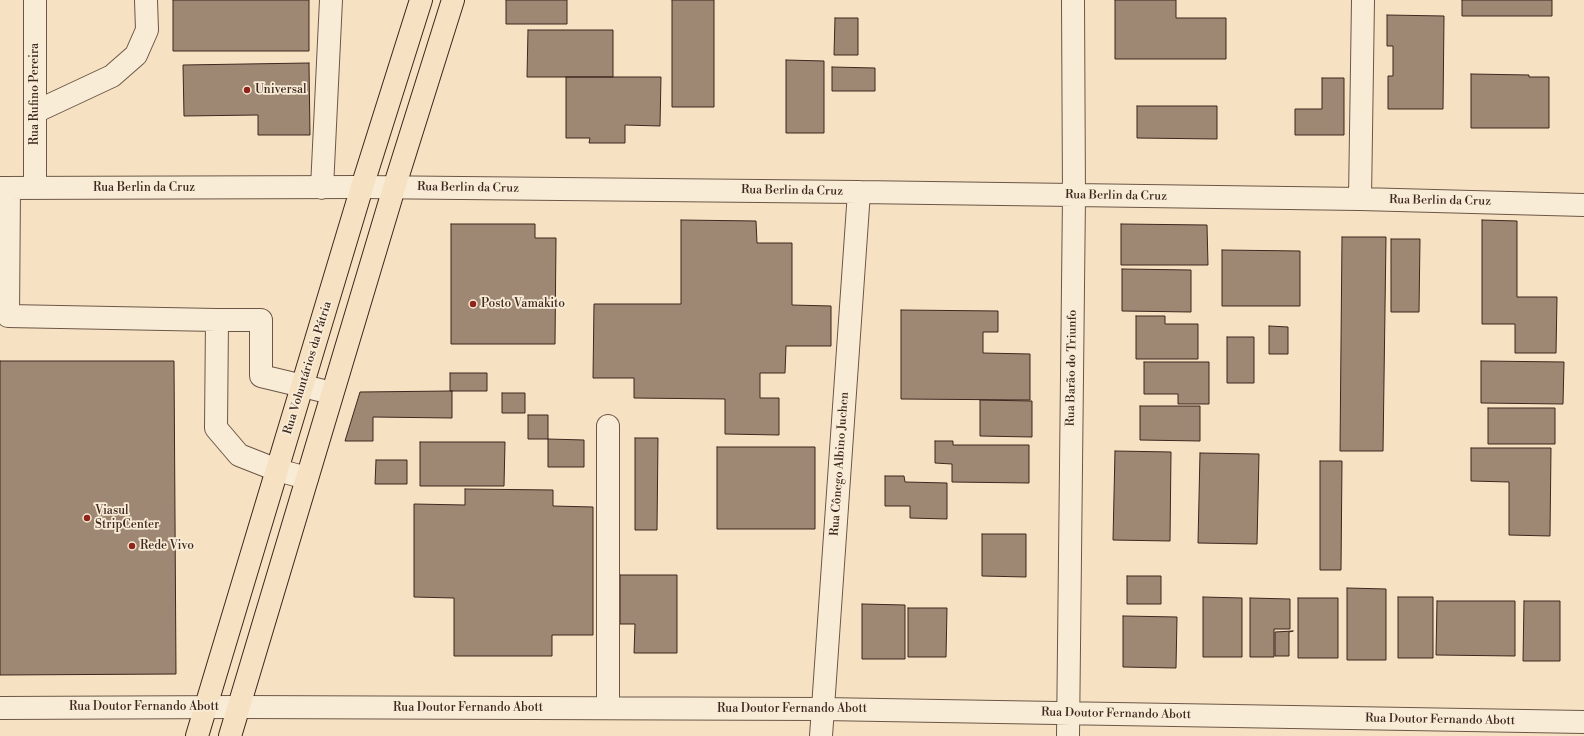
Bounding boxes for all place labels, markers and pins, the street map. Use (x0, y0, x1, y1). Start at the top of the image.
place label: Universal (255, 83, 307, 97)
marker: Universal (242, 85, 252, 95)
place label: Posto Vamakito (481, 297, 565, 311)
marker: Posto Vamakito (468, 299, 478, 309)
place label: Viasul StripCenter (95, 504, 159, 532)
marker: Viasul StripCenter (82, 513, 92, 523)
place label: Rede Vivo (140, 539, 194, 553)
marker: Rede Vivo (127, 541, 137, 551)

